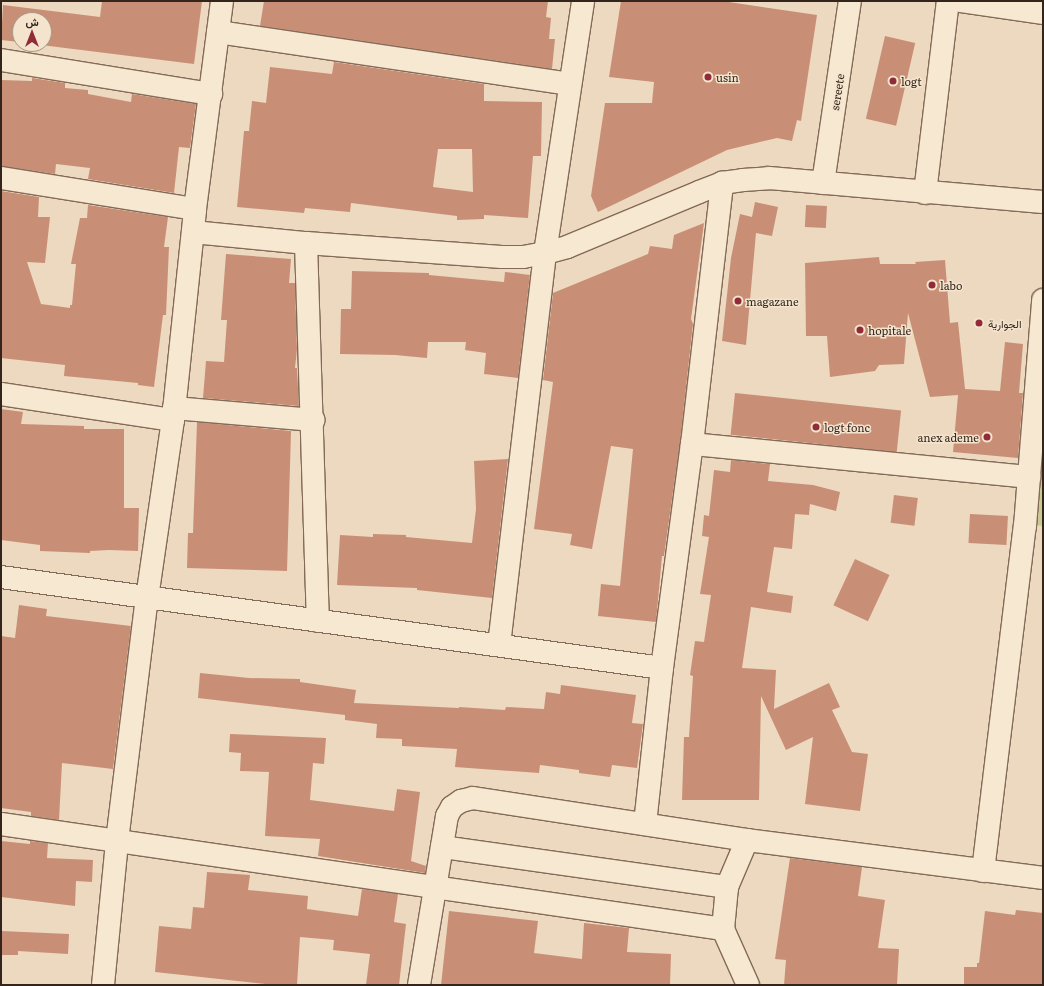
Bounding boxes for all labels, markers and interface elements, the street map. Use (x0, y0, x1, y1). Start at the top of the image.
north arrow (12, 12, 52, 52)
text: ش (25, 13, 39, 29)
place label: usin (716, 70, 739, 84)
marker: usin (703, 72, 713, 82)
street label: sereete (828, 73, 846, 111)
place label: logt (901, 74, 922, 88)
marker: logt (888, 76, 898, 86)
place label: labo (940, 278, 962, 292)
marker: labo (927, 280, 937, 290)
place label: magazane (746, 294, 799, 308)
marker: magazane (733, 296, 743, 306)
place label: الجوارية (988, 316, 1022, 330)
marker: الجوارية (973, 317, 985, 329)
place label: hopitale (868, 323, 911, 337)
marker: hopitale (855, 325, 865, 335)
place label: logt fonc (824, 420, 870, 434)
marker: logt fonc (811, 422, 821, 432)
place label: anex ademe (917, 430, 979, 444)
marker: anex ademe (982, 432, 992, 442)

